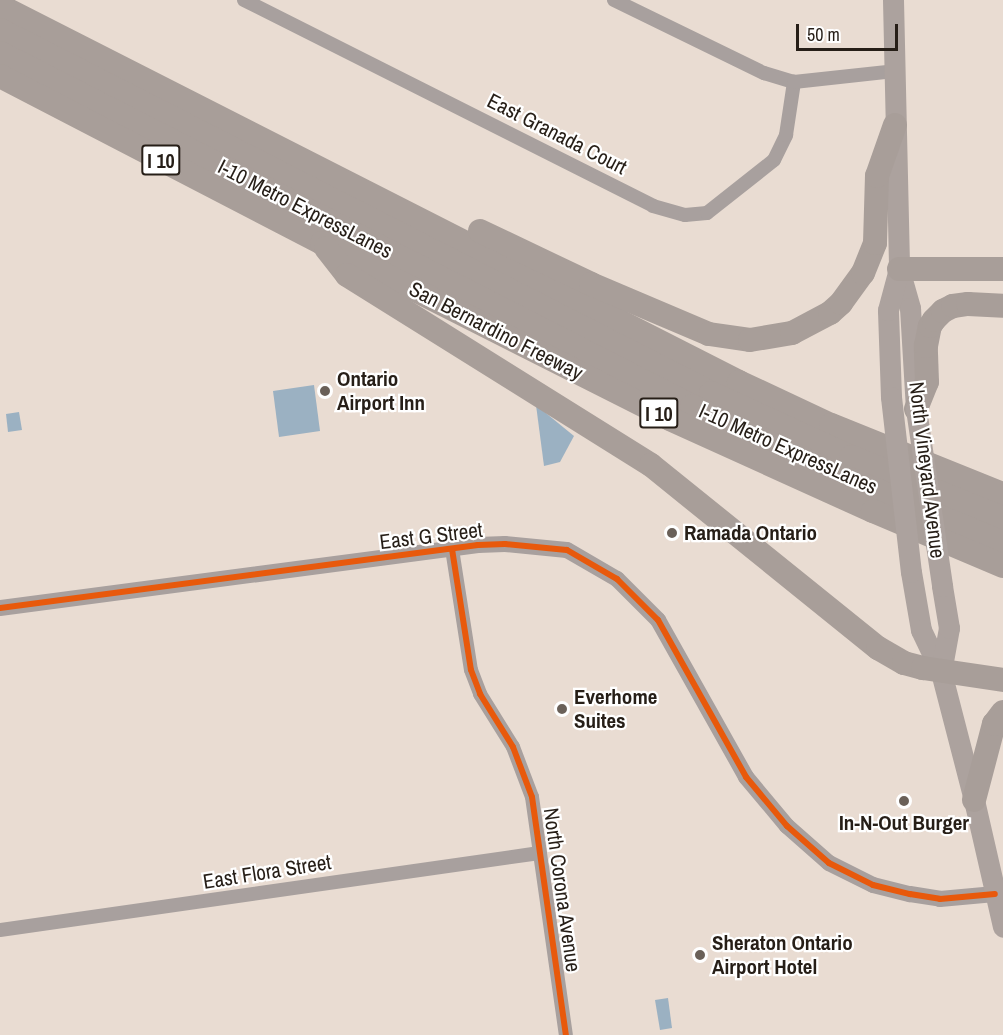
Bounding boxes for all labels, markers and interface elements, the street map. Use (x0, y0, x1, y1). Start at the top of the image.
scale bar (799, 12, 901, 50)
text: 50 m (807, 22, 840, 47)
street label: East Granada Court (483, 88, 631, 180)
road number: I 10 (140, 143, 182, 177)
street label: I-10 Metro ExpressLanes (214, 154, 396, 264)
street label: San Bernardino Freeway (405, 276, 587, 386)
place label: Ontario Airport Inn (337, 366, 425, 416)
street label: North Vineyard Avenue (904, 380, 950, 560)
marker: Ontario Airport Inn (318, 384, 332, 398)
road number: I 10 (638, 396, 680, 430)
street label: I-10 Metro ExpressLanes (695, 398, 881, 500)
street label: East G Street (378, 517, 484, 555)
place label: Ramada Ontario (684, 520, 817, 546)
marker: Ramada Ontario (665, 526, 679, 540)
place label: Everhome Suites (574, 684, 657, 734)
marker: Everhome Suites (555, 702, 569, 716)
marker: In-N-Out Burger (897, 794, 911, 808)
street label: North Corona Avenue (538, 806, 586, 974)
place label: In-N-Out Burger (839, 810, 969, 836)
street label: East Flora Street (201, 849, 333, 895)
place label: Sheraton Ontario Airport Hotel (712, 930, 853, 980)
marker: Sheraton Ontario Airport Hotel (693, 948, 707, 962)

